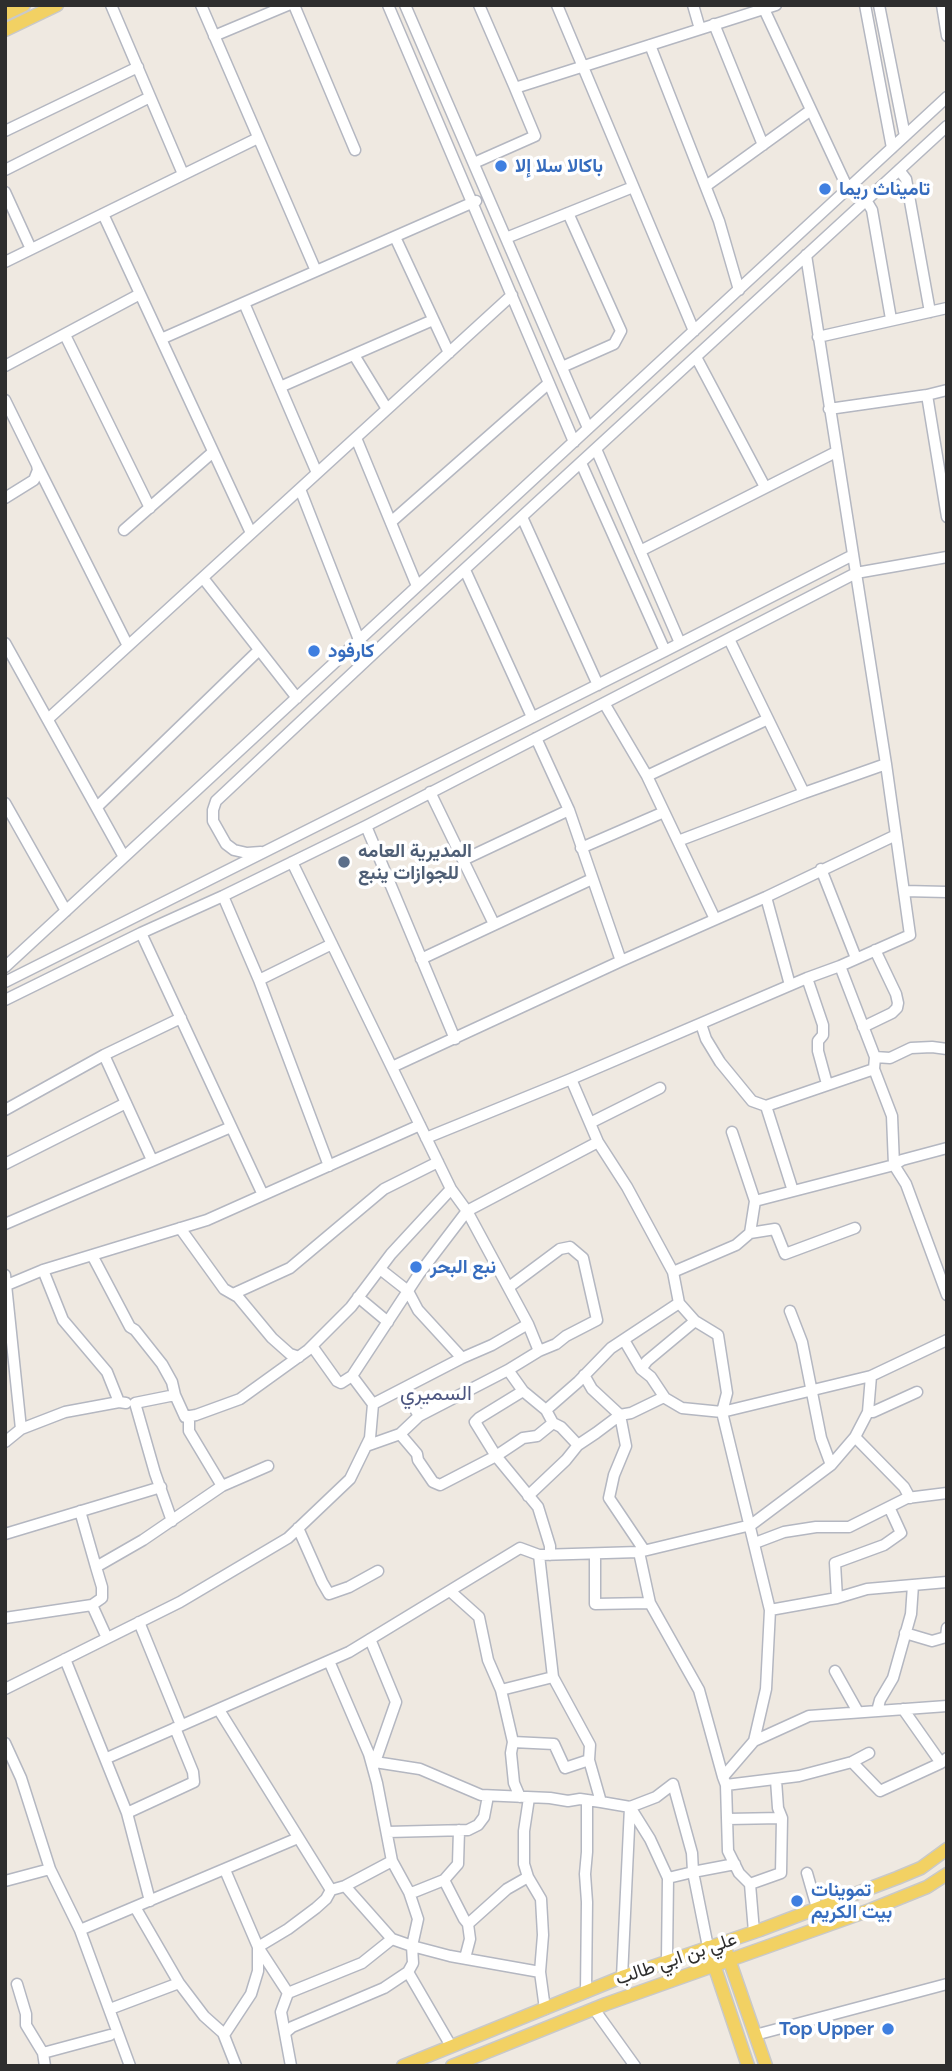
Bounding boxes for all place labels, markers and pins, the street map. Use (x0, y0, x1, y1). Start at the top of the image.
place label: باكالا سلا إلا (515, 155, 603, 177)
marker: باكالا سلا إلا (493, 158, 509, 174)
place label: تاميناث ريما (839, 178, 930, 200)
marker: تاميناث ريما (817, 181, 833, 197)
place label: كارفود (328, 640, 374, 662)
marker: كارفود (306, 643, 322, 659)
place label: المديرية العامه للجوازات ينبع (358, 840, 472, 884)
marker: المديرية العامه للجوازات ينبع (336, 854, 352, 870)
place label: نبع البحر (430, 1256, 496, 1278)
marker: نبع البحر (408, 1259, 424, 1275)
place label: تموينات بيت الكريم (811, 1879, 892, 1923)
marker: تموينات بيت الكريم (789, 1893, 805, 1909)
place label: Top Upper (779, 2018, 874, 2040)
marker: Top Upper (880, 2021, 896, 2037)

